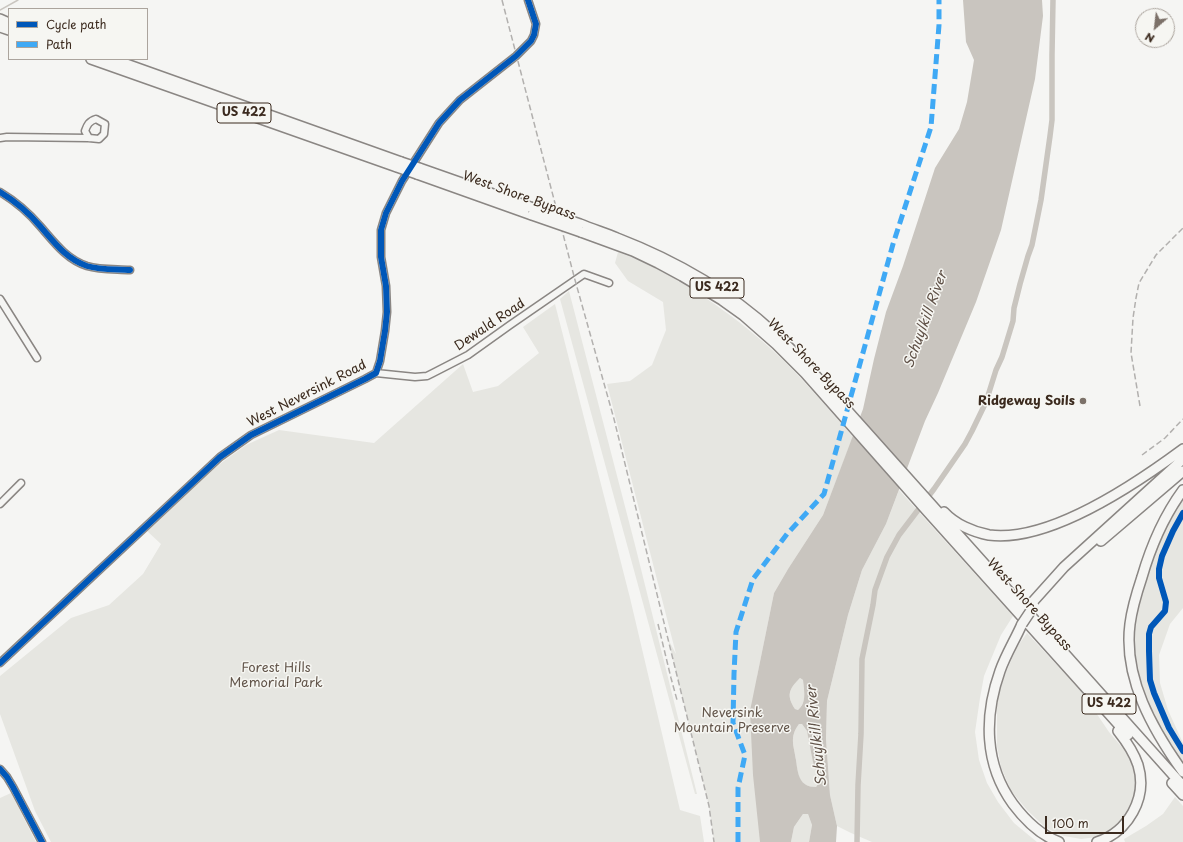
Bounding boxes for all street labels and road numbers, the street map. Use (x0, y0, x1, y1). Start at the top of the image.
road number: US 422 (217, 103, 271, 123)
street label: West Shore Bypass (460, 168, 578, 224)
road number: US 422 (690, 278, 744, 298)
street label: Dewald Road (452, 296, 528, 354)
street label: West Shore Bypass (764, 316, 858, 412)
street label: West Neversink Road (245, 357, 369, 431)
street label: West Shore Bypass (983, 556, 1075, 654)
road number: US 422 (1082, 694, 1136, 714)

